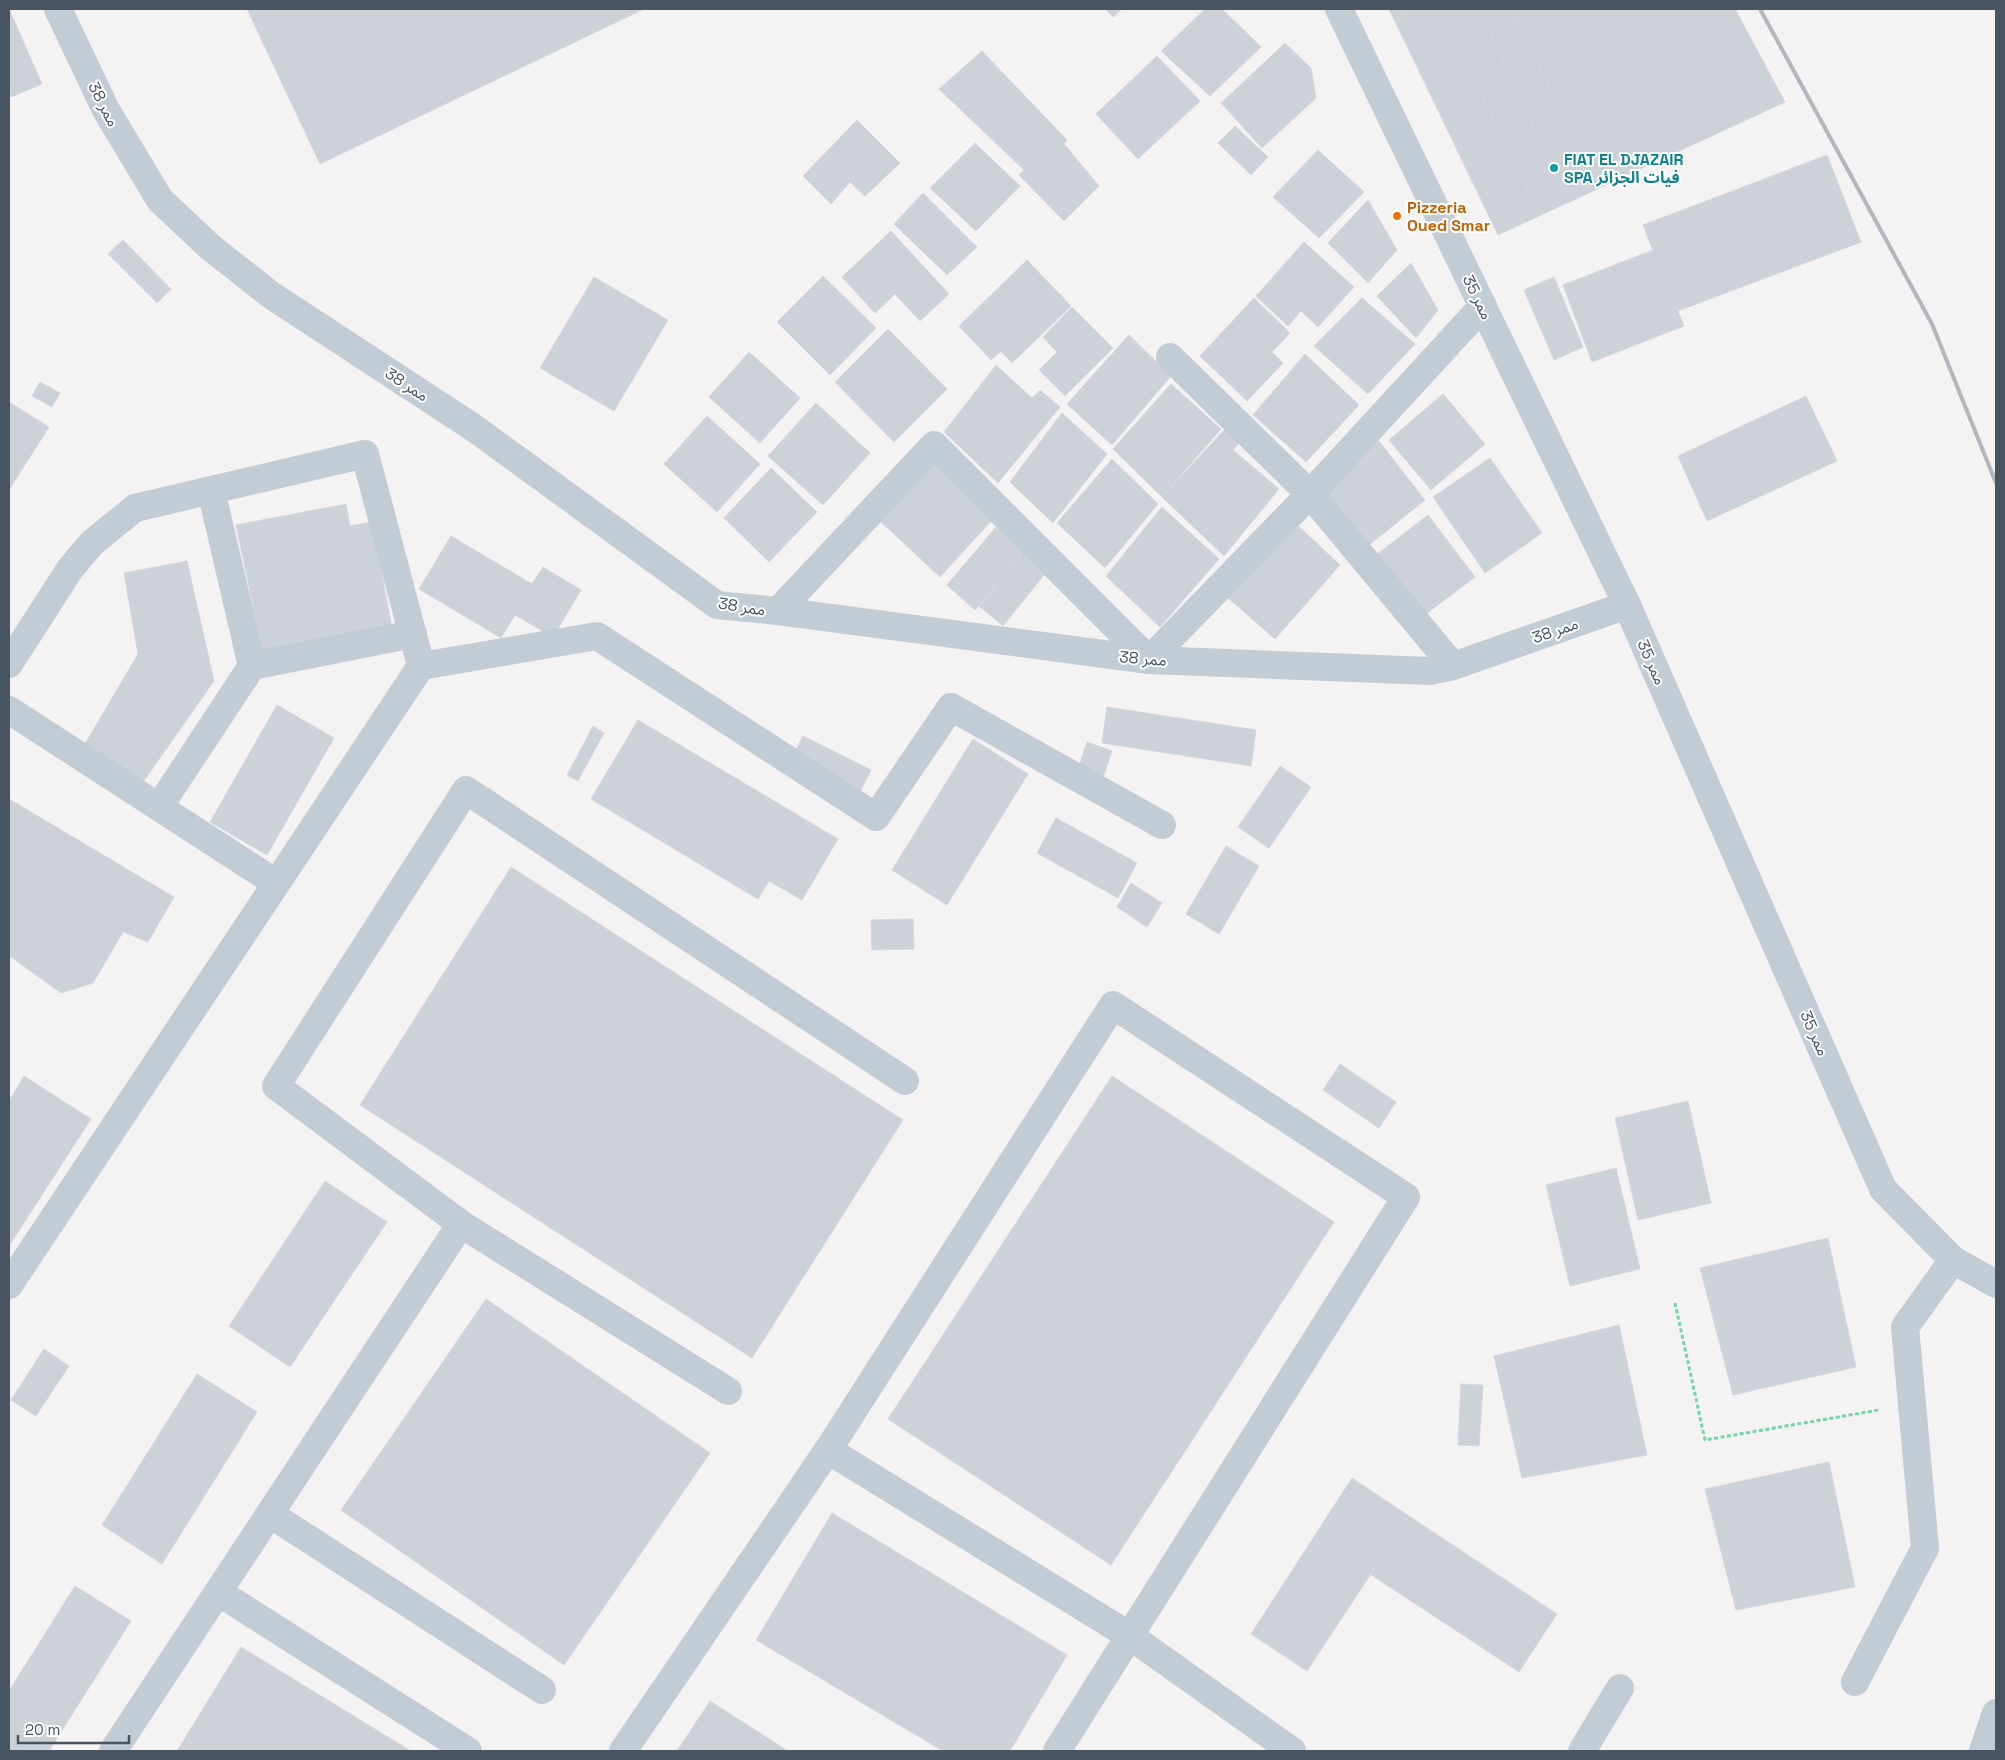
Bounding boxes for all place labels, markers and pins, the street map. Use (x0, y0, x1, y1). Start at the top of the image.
place label: FIAT EL DJAZAIR SPA فيات الجزائر (1564, 149, 1684, 188)
marker: FIAT EL DJAZAIR SPA فيات الجزائر (1548, 162, 1560, 174)
place label: Pizzeria Oued Smar (1407, 197, 1490, 236)
marker: Pizzeria Oued Smar (1391, 210, 1403, 222)

